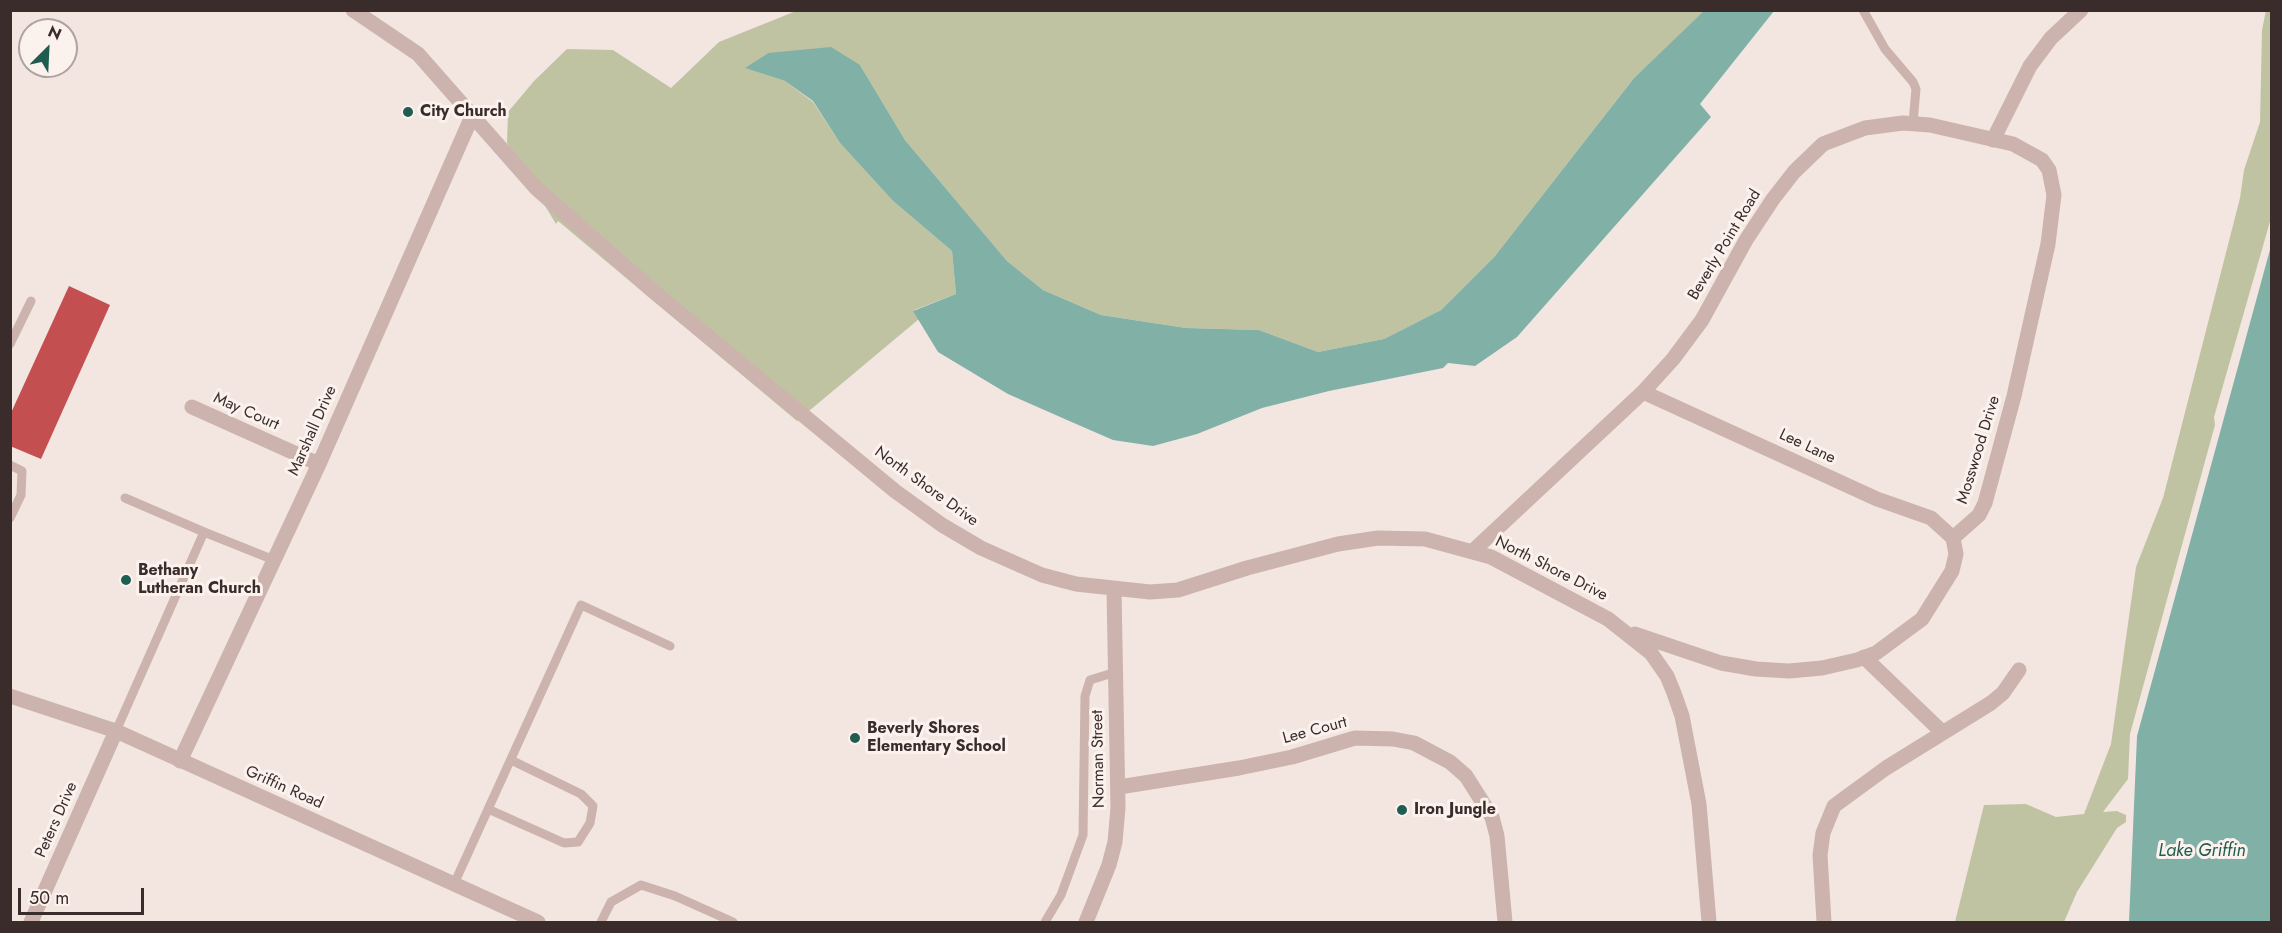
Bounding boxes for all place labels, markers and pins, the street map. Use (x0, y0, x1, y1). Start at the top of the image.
place label: City Church (420, 102, 507, 122)
marker: City Church (401, 105, 415, 119)
place label: Bethany Lutheran Church (138, 561, 261, 599)
marker: Bethany Lutheran Church (119, 573, 133, 587)
place label: Beverly Shores Elementary School (867, 719, 1006, 757)
marker: Beverly Shores Elementary School (848, 731, 862, 745)
place label: Iron Jungle (1414, 800, 1496, 820)
marker: Iron Jungle (1395, 803, 1409, 817)

